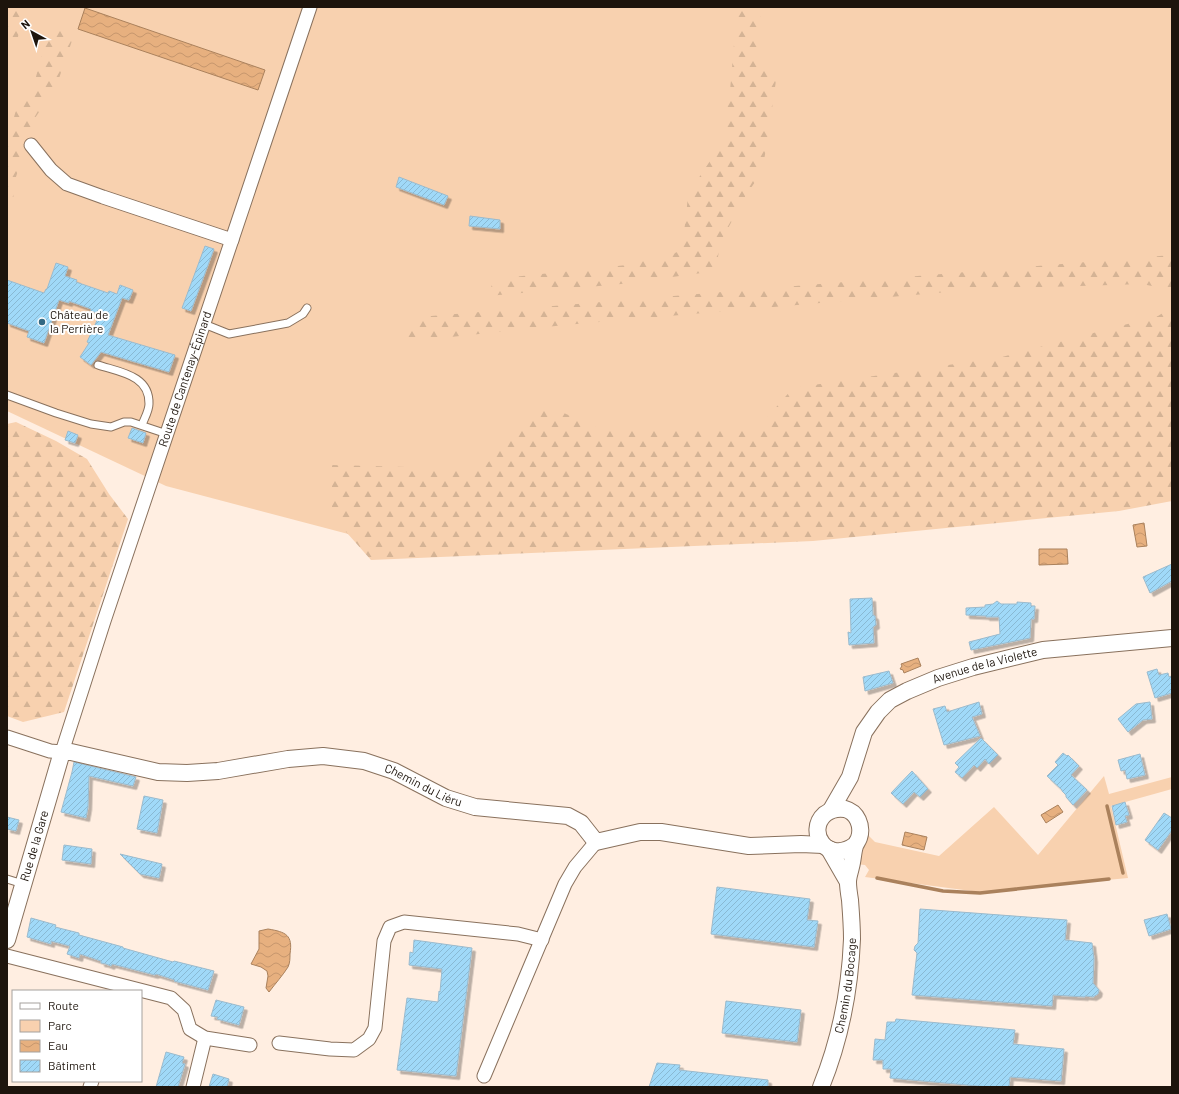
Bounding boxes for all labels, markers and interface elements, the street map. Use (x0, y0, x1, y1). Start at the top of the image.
north arrow (12, 12, 52, 52)
text: N (18, 17, 32, 31)
place label: Château de la Perrière (50, 307, 108, 335)
street label: Route de Cantenay-Épinard (155, 309, 213, 448)
marker: Château de la Perrière (37, 317, 47, 327)
street label: Avenue de la Violette (930, 644, 1038, 686)
street label: Chemin du Liéru (383, 760, 464, 809)
street label: Rue de la Gare (17, 808, 51, 883)
street label: Chemin du Bocage (831, 937, 858, 1035)
legend (12, 990, 142, 1082)
text: Route (48, 998, 79, 1012)
text: Parc (48, 1018, 72, 1032)
text: Eau (48, 1038, 68, 1052)
text: Bâtiment (48, 1058, 96, 1072)

